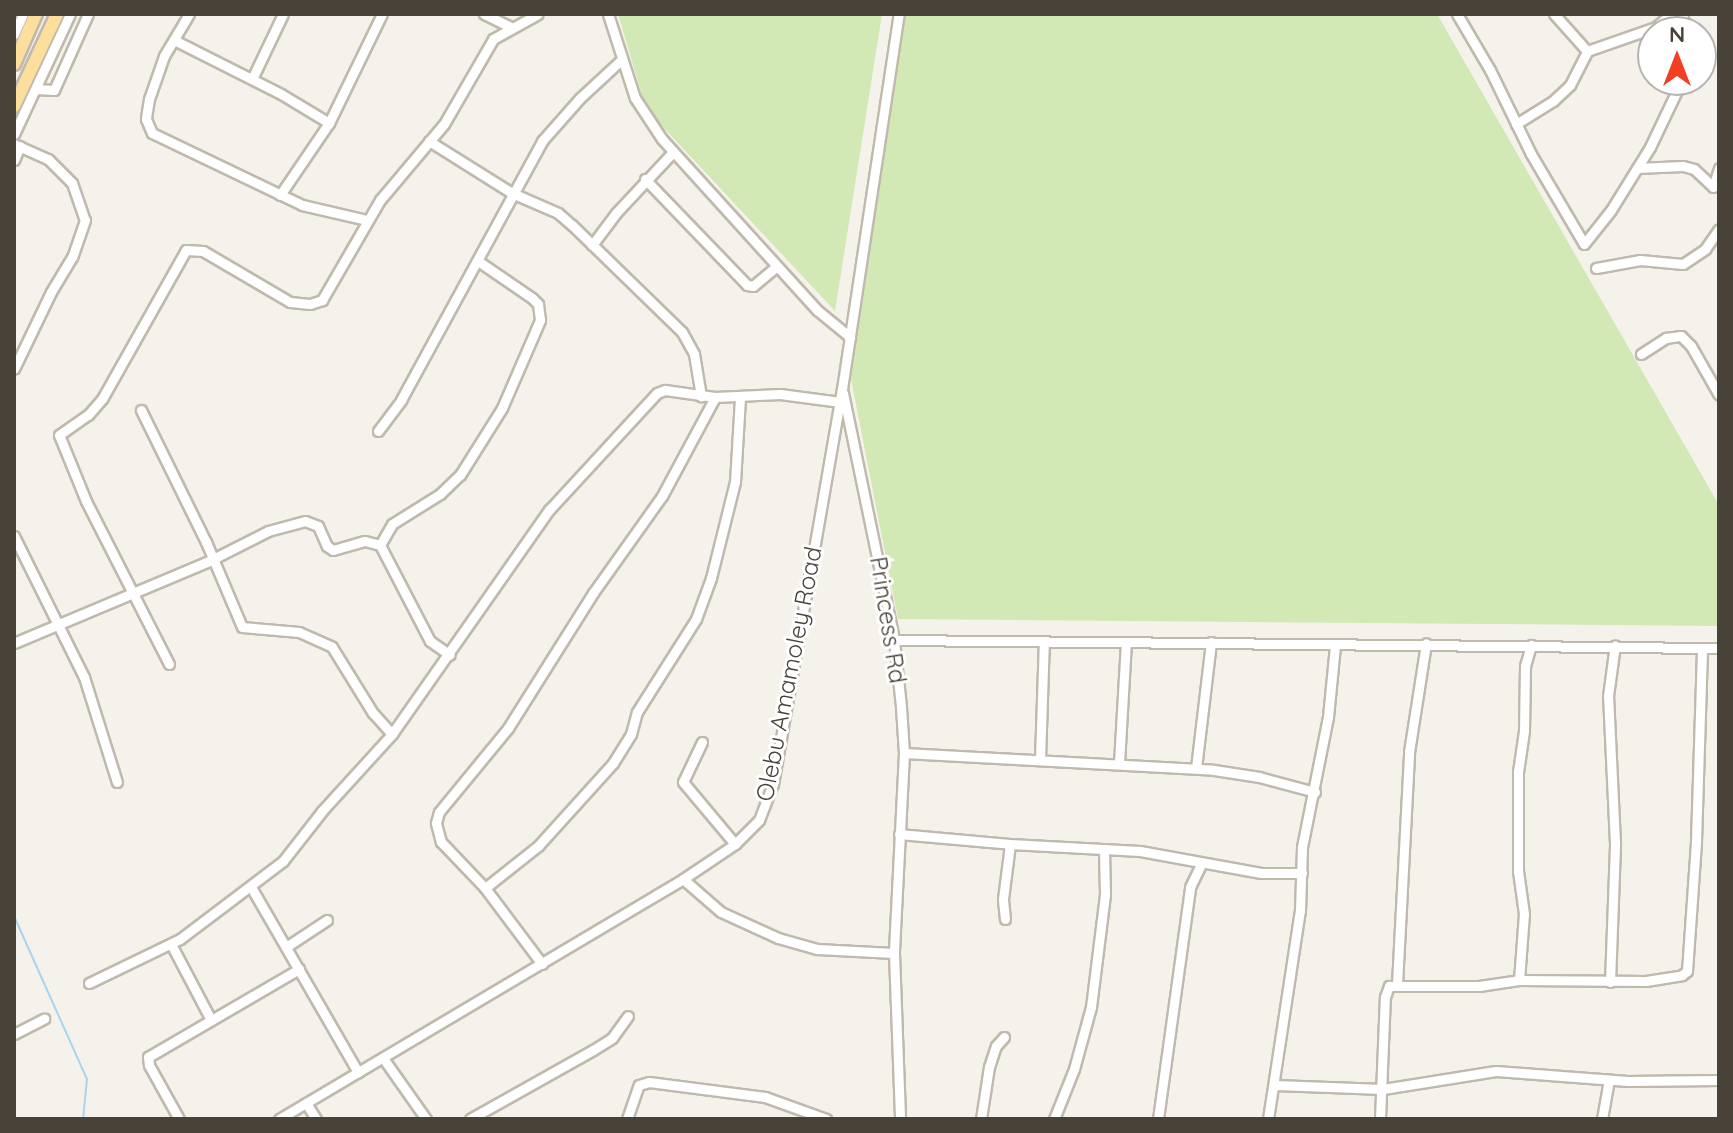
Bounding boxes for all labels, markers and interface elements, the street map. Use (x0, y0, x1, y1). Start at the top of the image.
north arrow (1637, 16, 1717, 96)
text: N (1669, 20, 1685, 48)
street label: Olebu Amamoley Road (750, 544, 828, 804)
street label: Princess Rd (864, 554, 912, 686)

